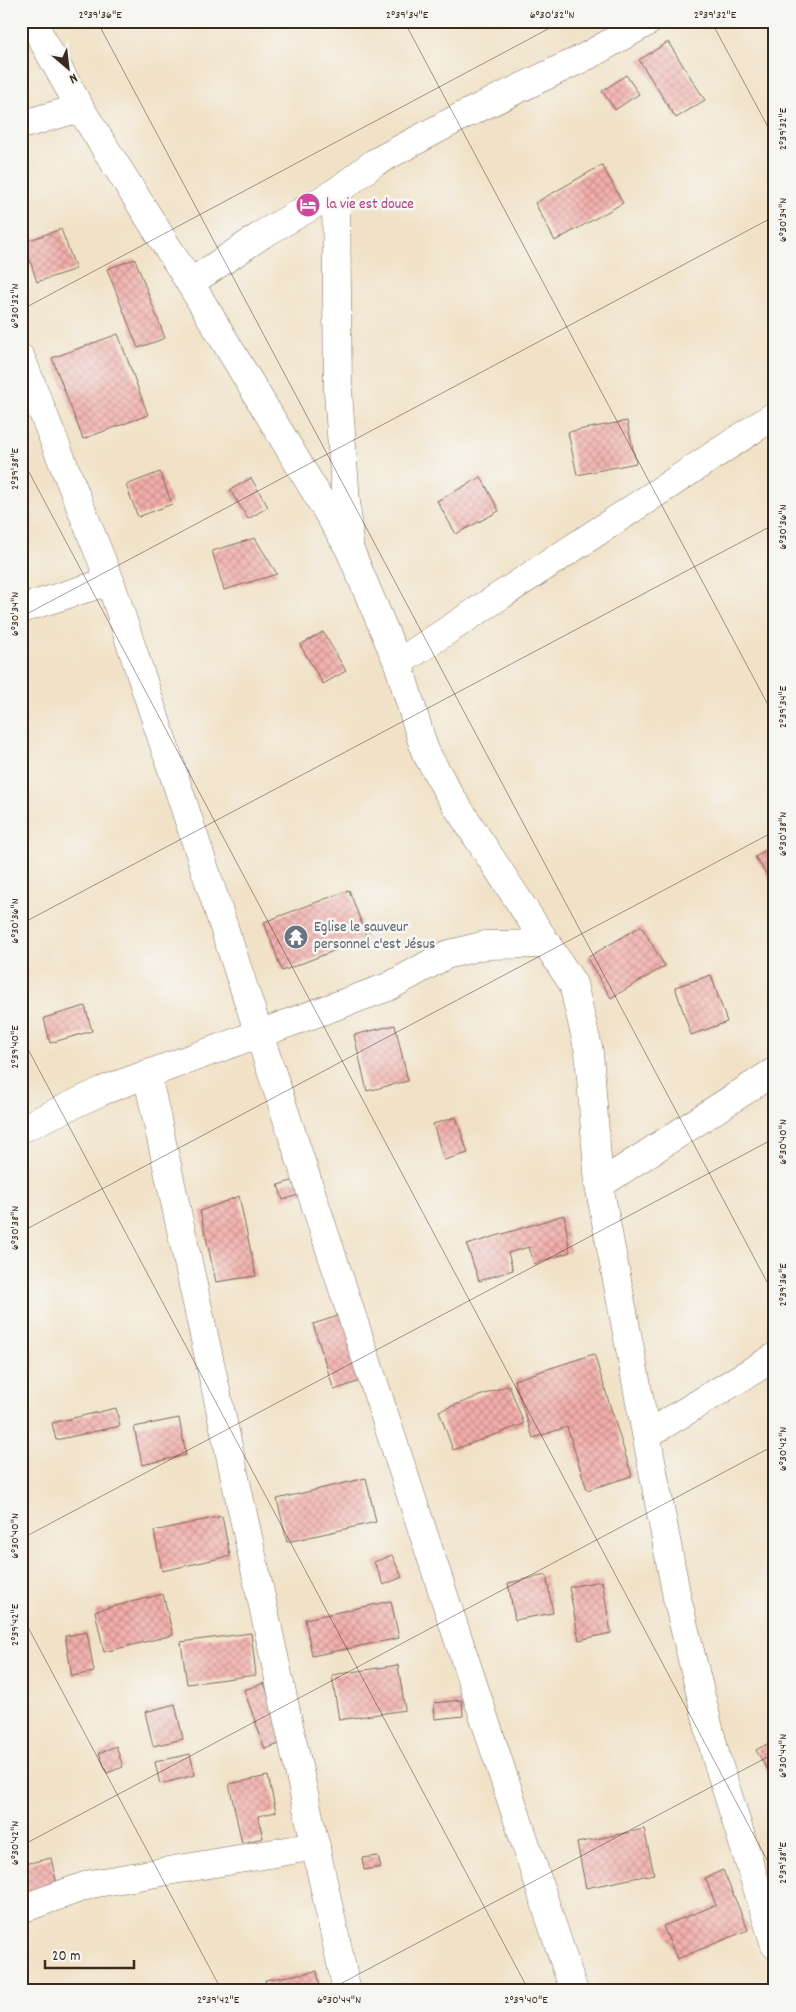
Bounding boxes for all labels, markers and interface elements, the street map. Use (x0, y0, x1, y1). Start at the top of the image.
text: 2°39'36"E (78, 7, 122, 24)
text: 2°39'34"E (386, 7, 429, 24)
text: 6°30'32"N (530, 7, 574, 24)
text: 2°39'32"E (694, 7, 737, 24)
north arrow (42, 42, 92, 92)
text: N (65, 67, 81, 88)
text: 2°39'32"E (775, 107, 792, 150)
hotel icon: la vie est douce (295, 192, 321, 218)
place label: la vie est douce (326, 194, 414, 216)
text: 6°30'34"N (775, 198, 792, 242)
text: 6°30'32"N (7, 284, 24, 328)
text: 2°39'38"E (7, 447, 24, 490)
text: 6°30'36"N (775, 504, 792, 550)
text: 6°30'34"N (7, 592, 24, 636)
text: 2°39'34"E (775, 685, 792, 728)
text: 6°30'38"N (775, 812, 792, 856)
text: 6°30'36"N (7, 898, 24, 944)
place label: Eglise le sauveur personnel c'est Jésus (314, 917, 435, 956)
temple icon: Eglise le sauveur personnel c'est Jésus (283, 924, 309, 950)
text: 2°39'40"E (7, 1025, 24, 1069)
text: 6°30'40"N (775, 1119, 792, 1165)
text: 6°30'38"N (7, 1206, 24, 1250)
text: 2°39'36"E (775, 1263, 792, 1307)
text: 6°30'42"N (775, 1427, 792, 1471)
text: 6°30'40"N (7, 1513, 24, 1559)
text: 2°39'42"E (7, 1603, 24, 1646)
text: 6°30'44"N (775, 1734, 792, 1778)
text: 6°30'42"N (7, 1821, 24, 1865)
text: 2°39'38"E (775, 1841, 792, 1884)
scale bar (45, 1937, 134, 1969)
text: 20 m (52, 1946, 80, 1968)
text: 2°39'42"E (197, 1992, 240, 2009)
text: 6°30'44"N (317, 1992, 361, 2009)
text: 2°39'40"E (504, 1992, 548, 2009)

